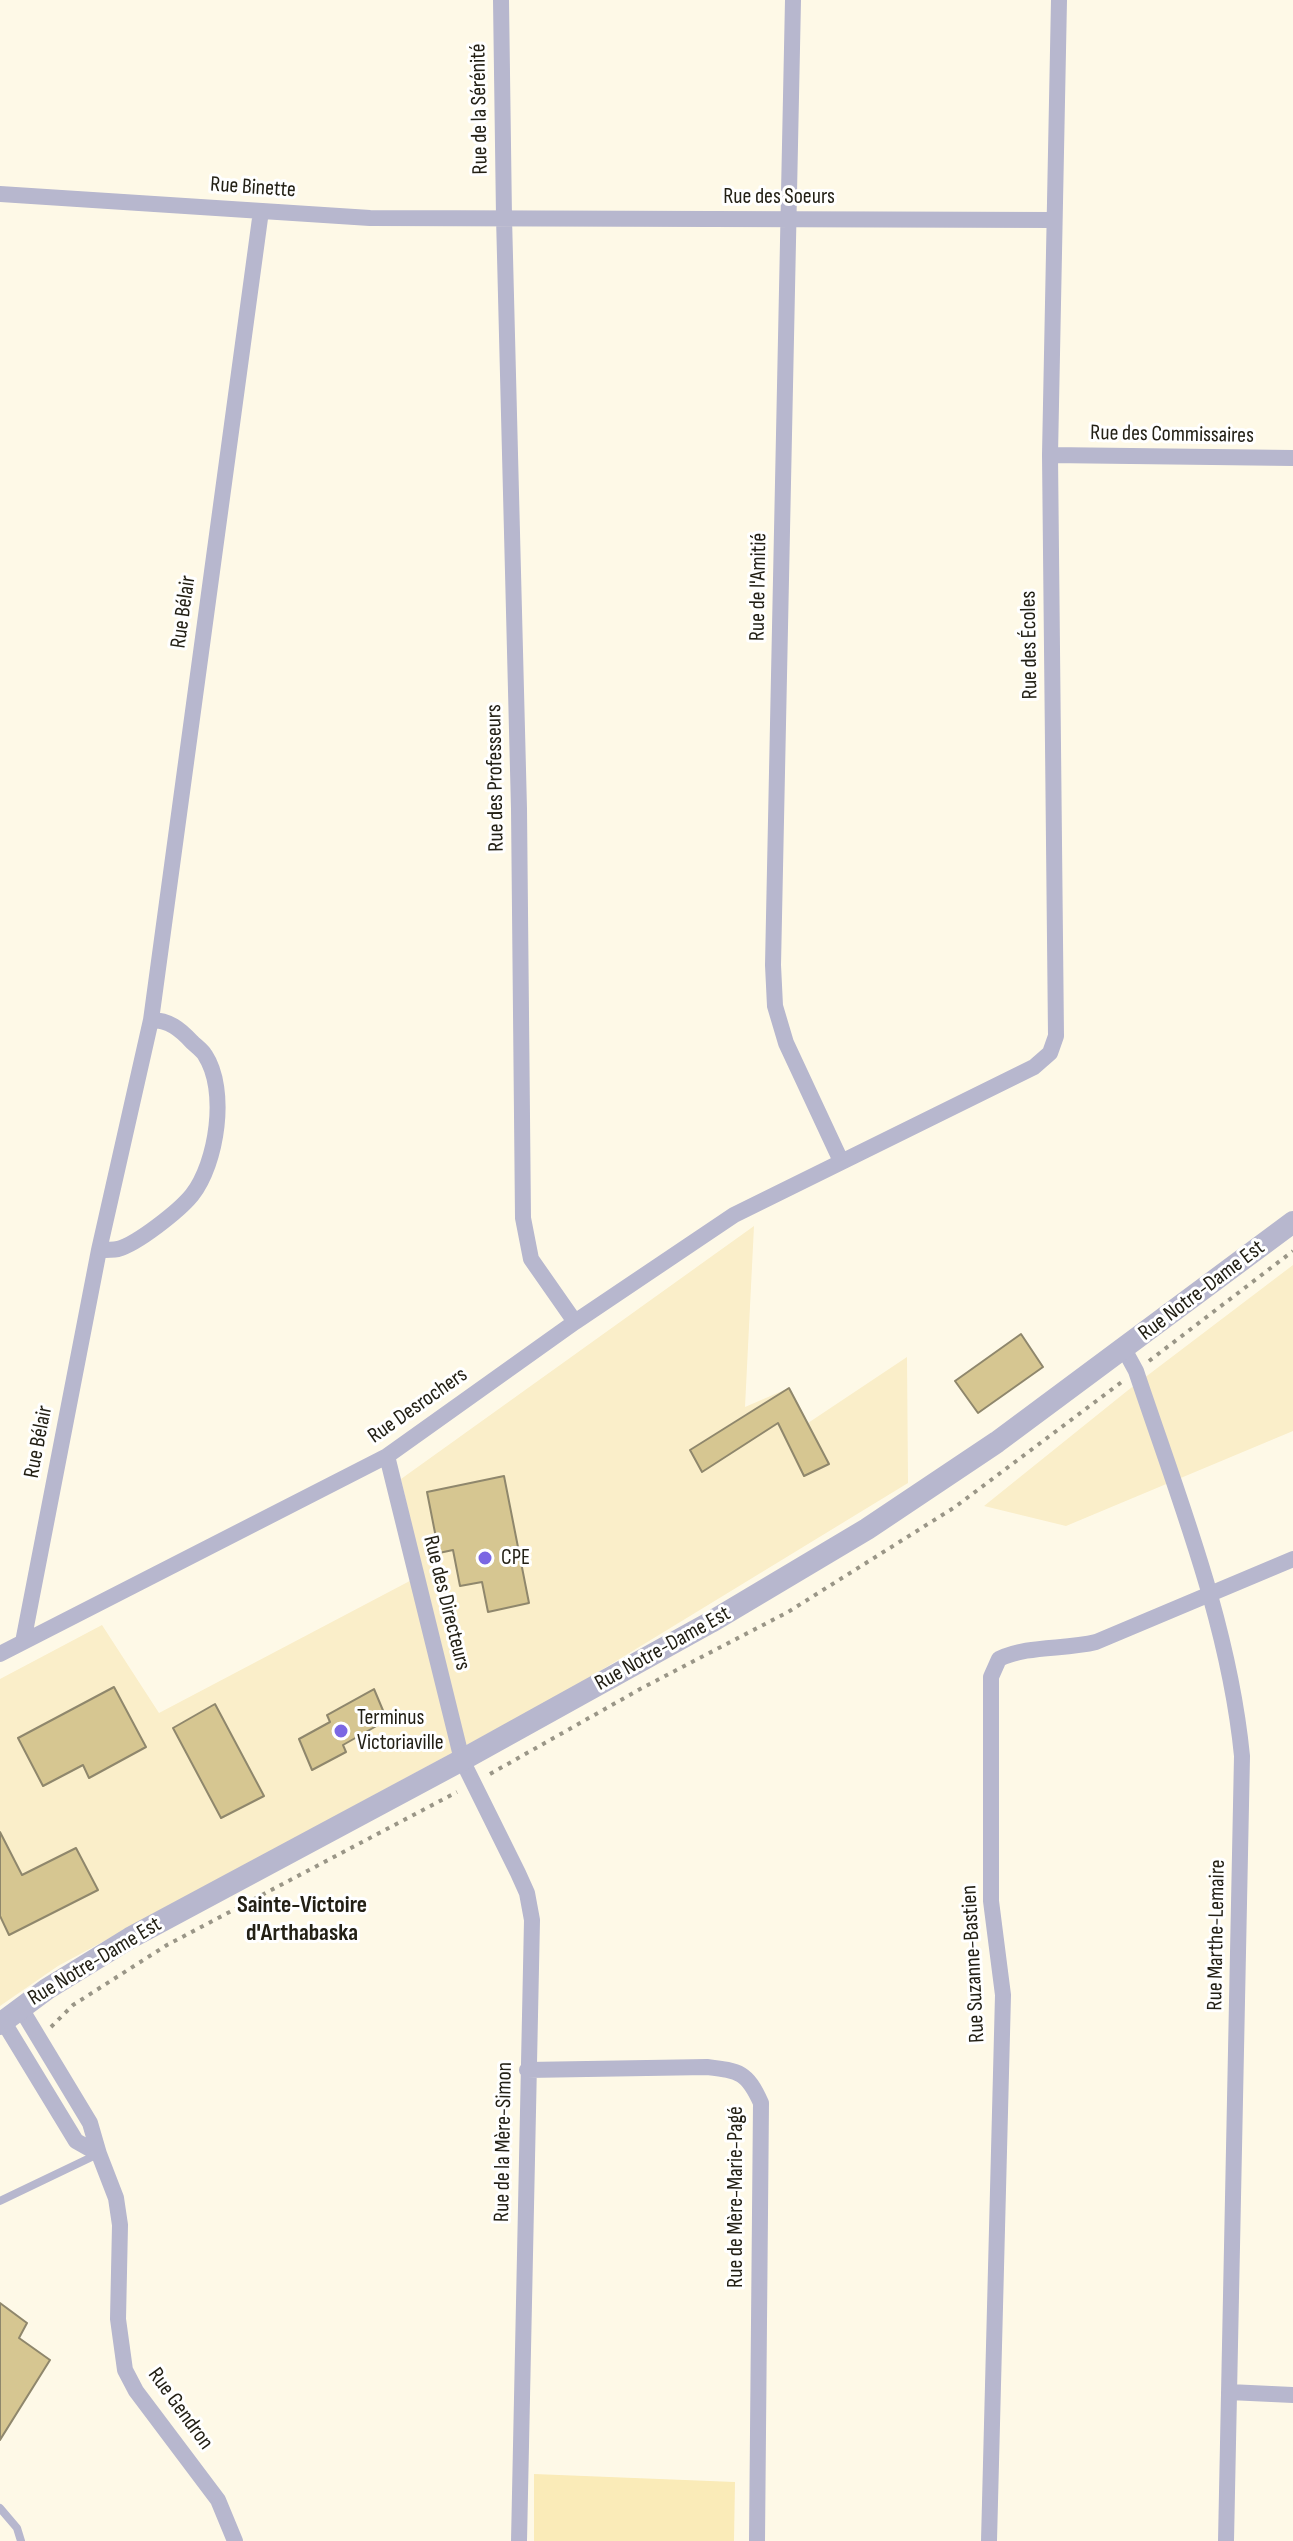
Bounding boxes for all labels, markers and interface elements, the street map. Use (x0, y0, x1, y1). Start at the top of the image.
street label: Rue de la Sérénité (466, 43, 494, 175)
street label: Rue Binette (209, 172, 297, 204)
street label: Rue des Soeurs (723, 184, 835, 210)
street label: Rue des Commissaires (1090, 420, 1254, 450)
street label: Rue de l'Amitié (745, 533, 773, 641)
street label: Rue Bélair (166, 574, 202, 650)
street label: Rue des Écoles (1016, 590, 1044, 700)
street label: Rue des Professeurs (482, 704, 510, 852)
street label: Rue Notre-Dame Est (1134, 1235, 1270, 1347)
street label: Rue Desrochers (363, 1362, 473, 1450)
street label: Rue Bélair (19, 1404, 59, 1480)
street label: Rue des Directeurs (417, 1533, 475, 1673)
place label: CPE (501, 1545, 530, 1571)
marker: CPE (476, 1549, 494, 1567)
street label: Rue Notre-Dame Est (591, 1601, 735, 1697)
place label: Terminus Victoriaville (357, 1705, 444, 1756)
marker: Terminus Victoriaville (332, 1722, 350, 1740)
street label: Rue Marthe-Lemaire (1202, 1859, 1232, 2011)
street label: Rue Suzanne-Bastien (957, 1885, 991, 2043)
district label: Sainte-Victoire d'Arthabaska (237, 1892, 367, 1948)
street label: Rue Notre-Dame Est (24, 1912, 166, 2012)
street label: Rue de la Mère-Simon (489, 2062, 519, 2222)
street label: Rue de Mère-Marie-Pagé (723, 2106, 749, 2288)
street label: Rue Gendron (141, 2363, 219, 2455)

